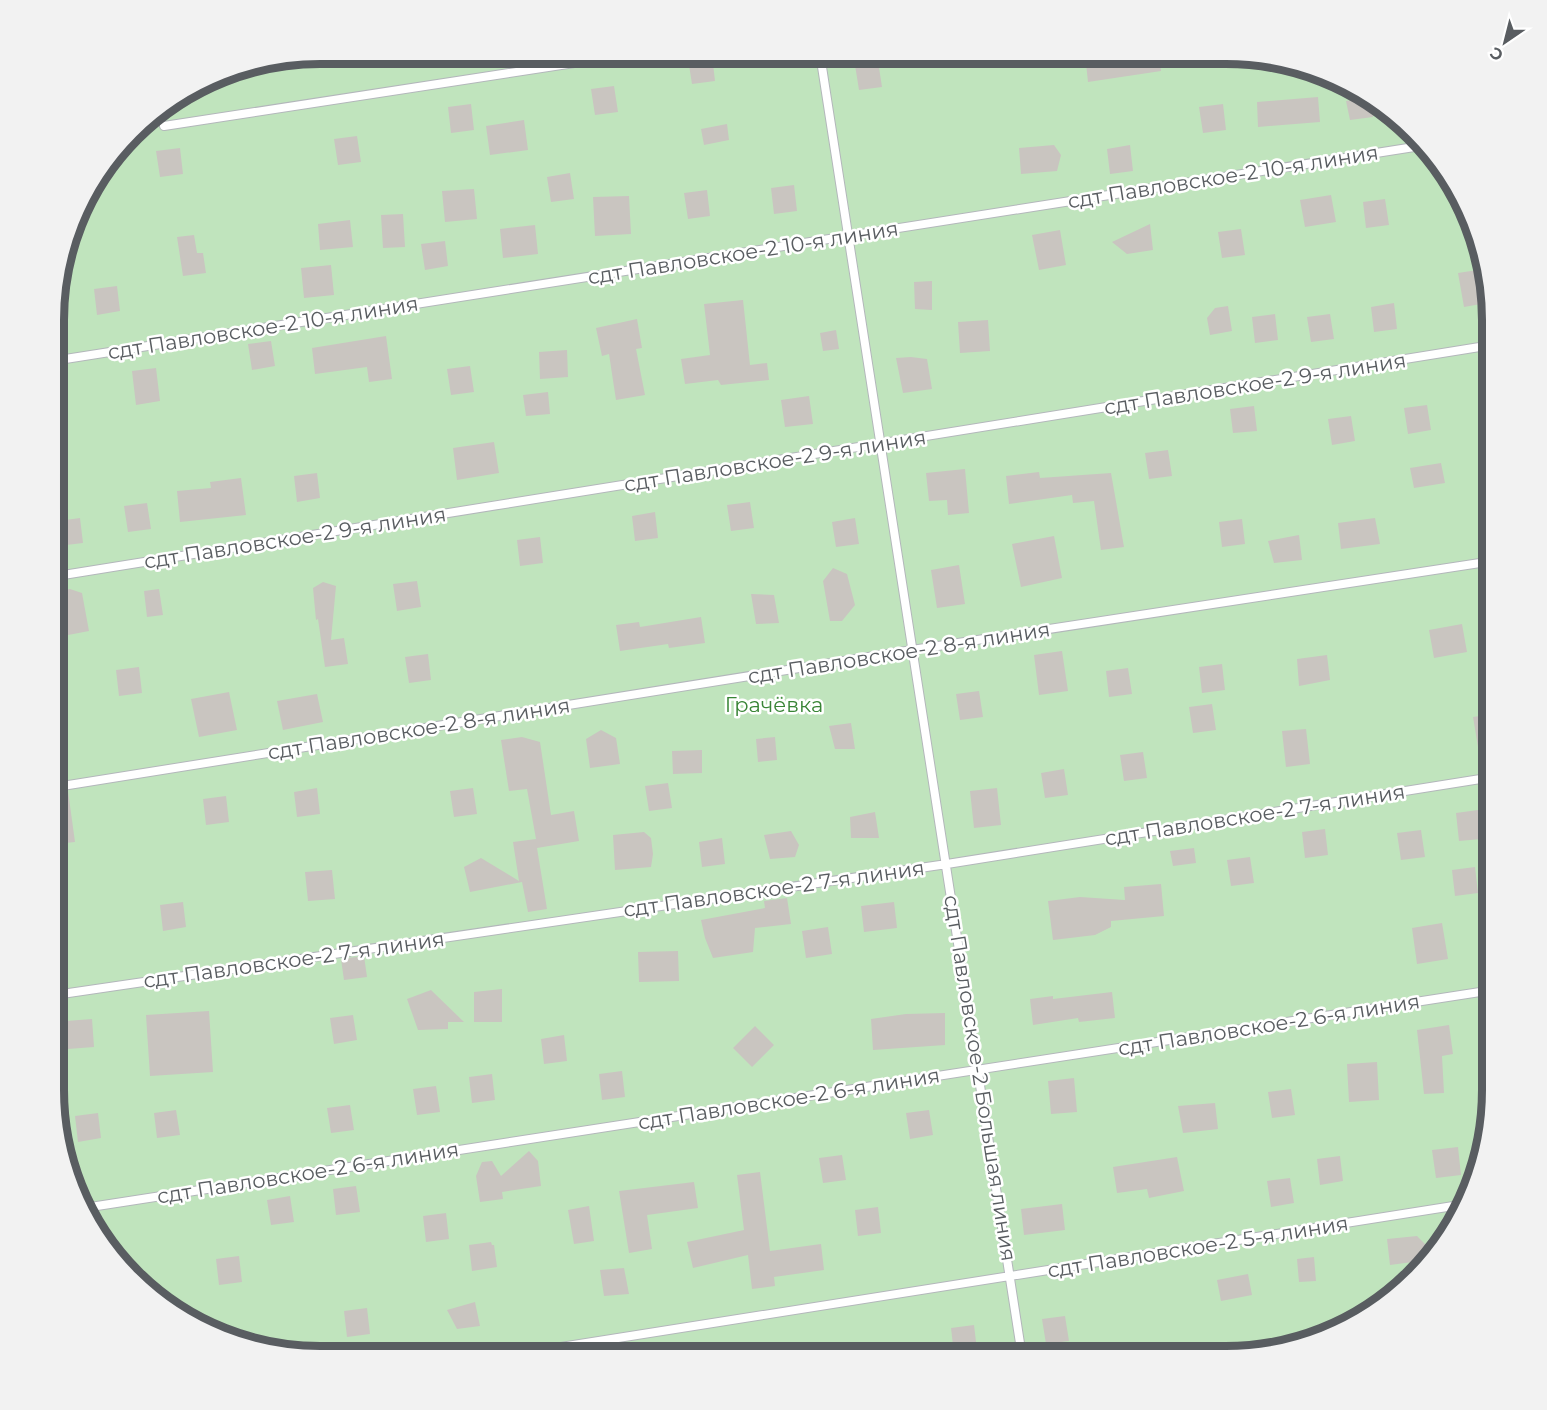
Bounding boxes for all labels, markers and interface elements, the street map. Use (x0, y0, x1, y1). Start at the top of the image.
north arrow (1475, 12, 1535, 72)
text: С (1486, 43, 1507, 65)
street label: сдт Павловское-2 10-я линия (1066, 140, 1380, 213)
street label: сдт Павловское-2 10-я линия (586, 216, 900, 289)
street label: сдт Павловское-2 10-я линия (106, 291, 420, 364)
street label: сдт Павловское-2 9-я линия (1102, 347, 1408, 420)
street label: сдт Павловское-2 9-я линия (622, 424, 928, 497)
street label: сдт Павловское-2 9-я линия (142, 501, 448, 574)
street label: сдт Павловское-2 8-я линия (746, 616, 1052, 689)
street label: сдт Павловское-2 8-я линия (266, 692, 572, 765)
park label: Грачёвка (725, 692, 823, 717)
street label: сдт Павловское-2 7-я линия (1103, 778, 1407, 851)
street label: сдт Павловское-2 7-я линия (622, 855, 926, 922)
street label: сдт Павловское-2 Большая линия (939, 893, 1022, 1263)
street label: сдт Павловское-2 7-я линия (142, 926, 446, 993)
street label: сдт Павловское-2 6-я линия (1116, 988, 1422, 1061)
street label: сдт Павловское-2 6-я линия (636, 1062, 942, 1135)
street label: сдт Павловское-2 6-я линия (155, 1136, 461, 1209)
street label: сдт Павловское-2 5-я линия (1046, 1210, 1350, 1283)

